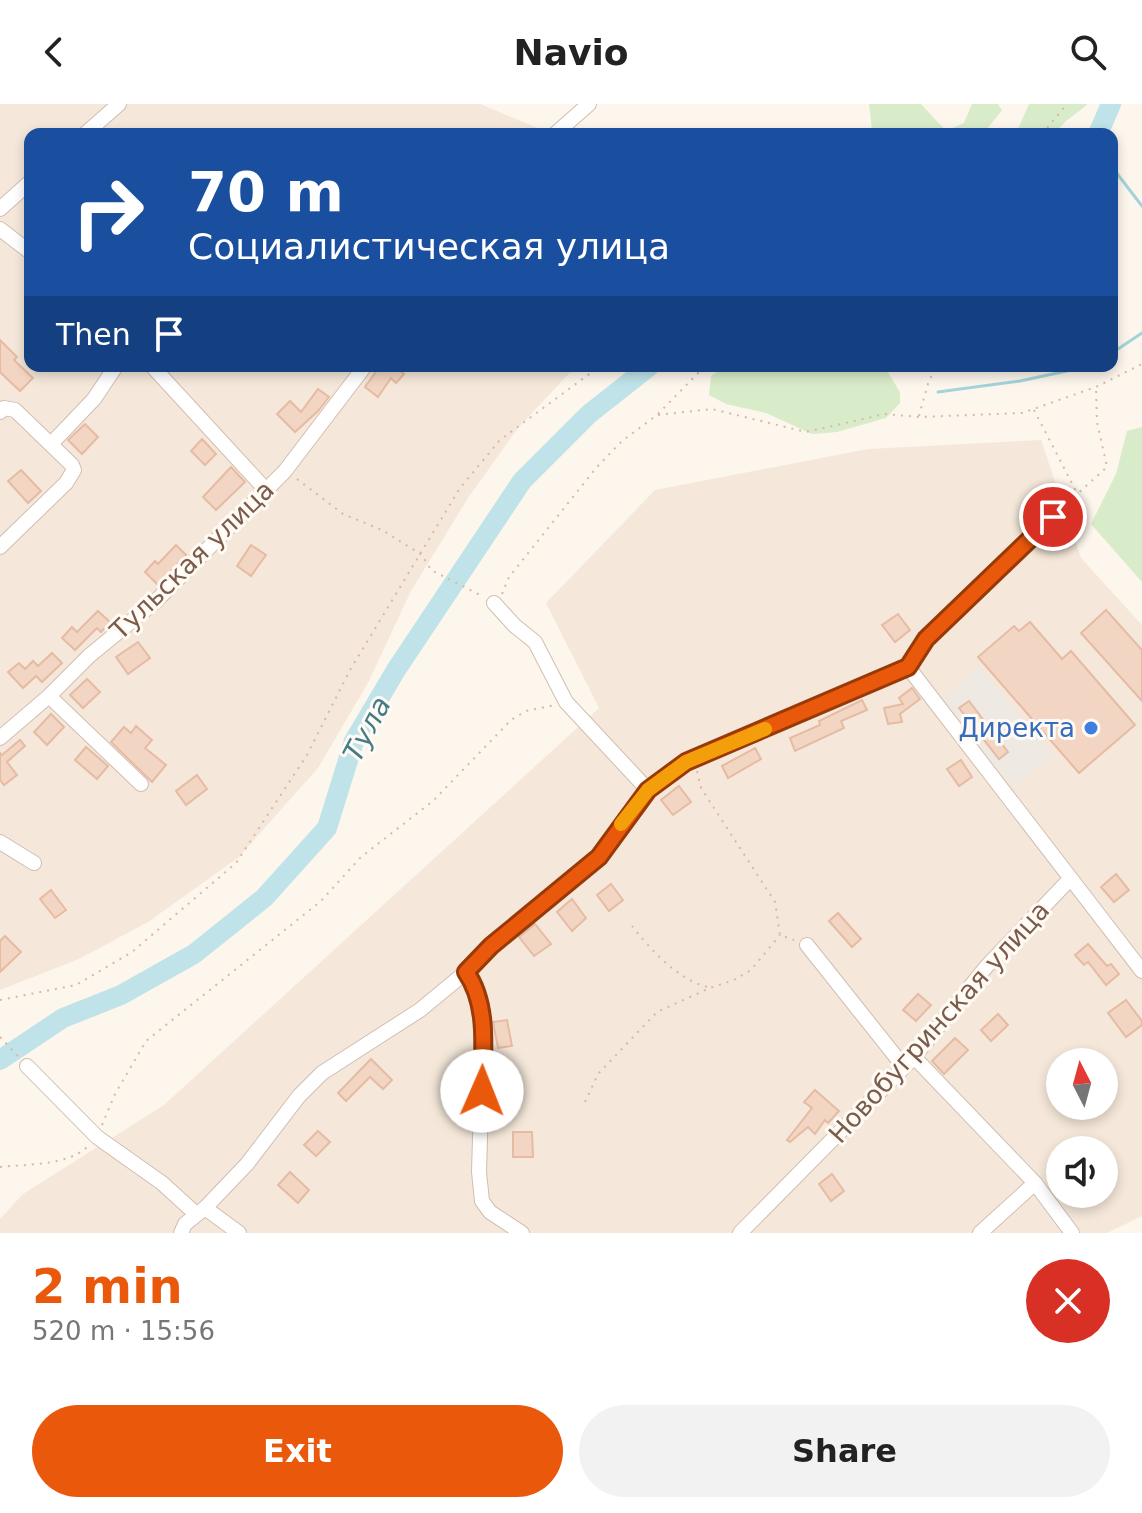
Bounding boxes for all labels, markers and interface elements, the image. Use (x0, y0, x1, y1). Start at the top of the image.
icon: back (32, 30, 76, 74)
icon: search (1066, 30, 1110, 74)
text: Navio (514, 32, 628, 73)
text: 70 m (188, 159, 344, 224)
icon: right (56, 160, 160, 264)
text: Социалистическая улица (188, 226, 670, 267)
icon: arrive (147, 312, 191, 356)
text: Then (56, 317, 131, 352)
street label: Тульская улица (103, 474, 280, 646)
pin (1019, 483, 1087, 551)
icon: arrive (1031, 495, 1075, 539)
water label: Тула (336, 691, 398, 767)
place label: Директа (959, 713, 1075, 743)
marker: Директа (1082, 719, 1100, 737)
street label: Новобугринская улица (823, 895, 1055, 1149)
north arrow (1046, 1048, 1118, 1120)
map controls (1046, 1048, 1118, 1208)
position arrow (440, 1049, 524, 1133)
button: sound (1046, 1136, 1118, 1208)
text: 2 min (32, 1258, 183, 1314)
button: close (1026, 1259, 1110, 1343)
text: 520 m · 15:56 (32, 1316, 215, 1346)
button: Exit (32, 1405, 563, 1497)
button: Share (579, 1405, 1110, 1497)

